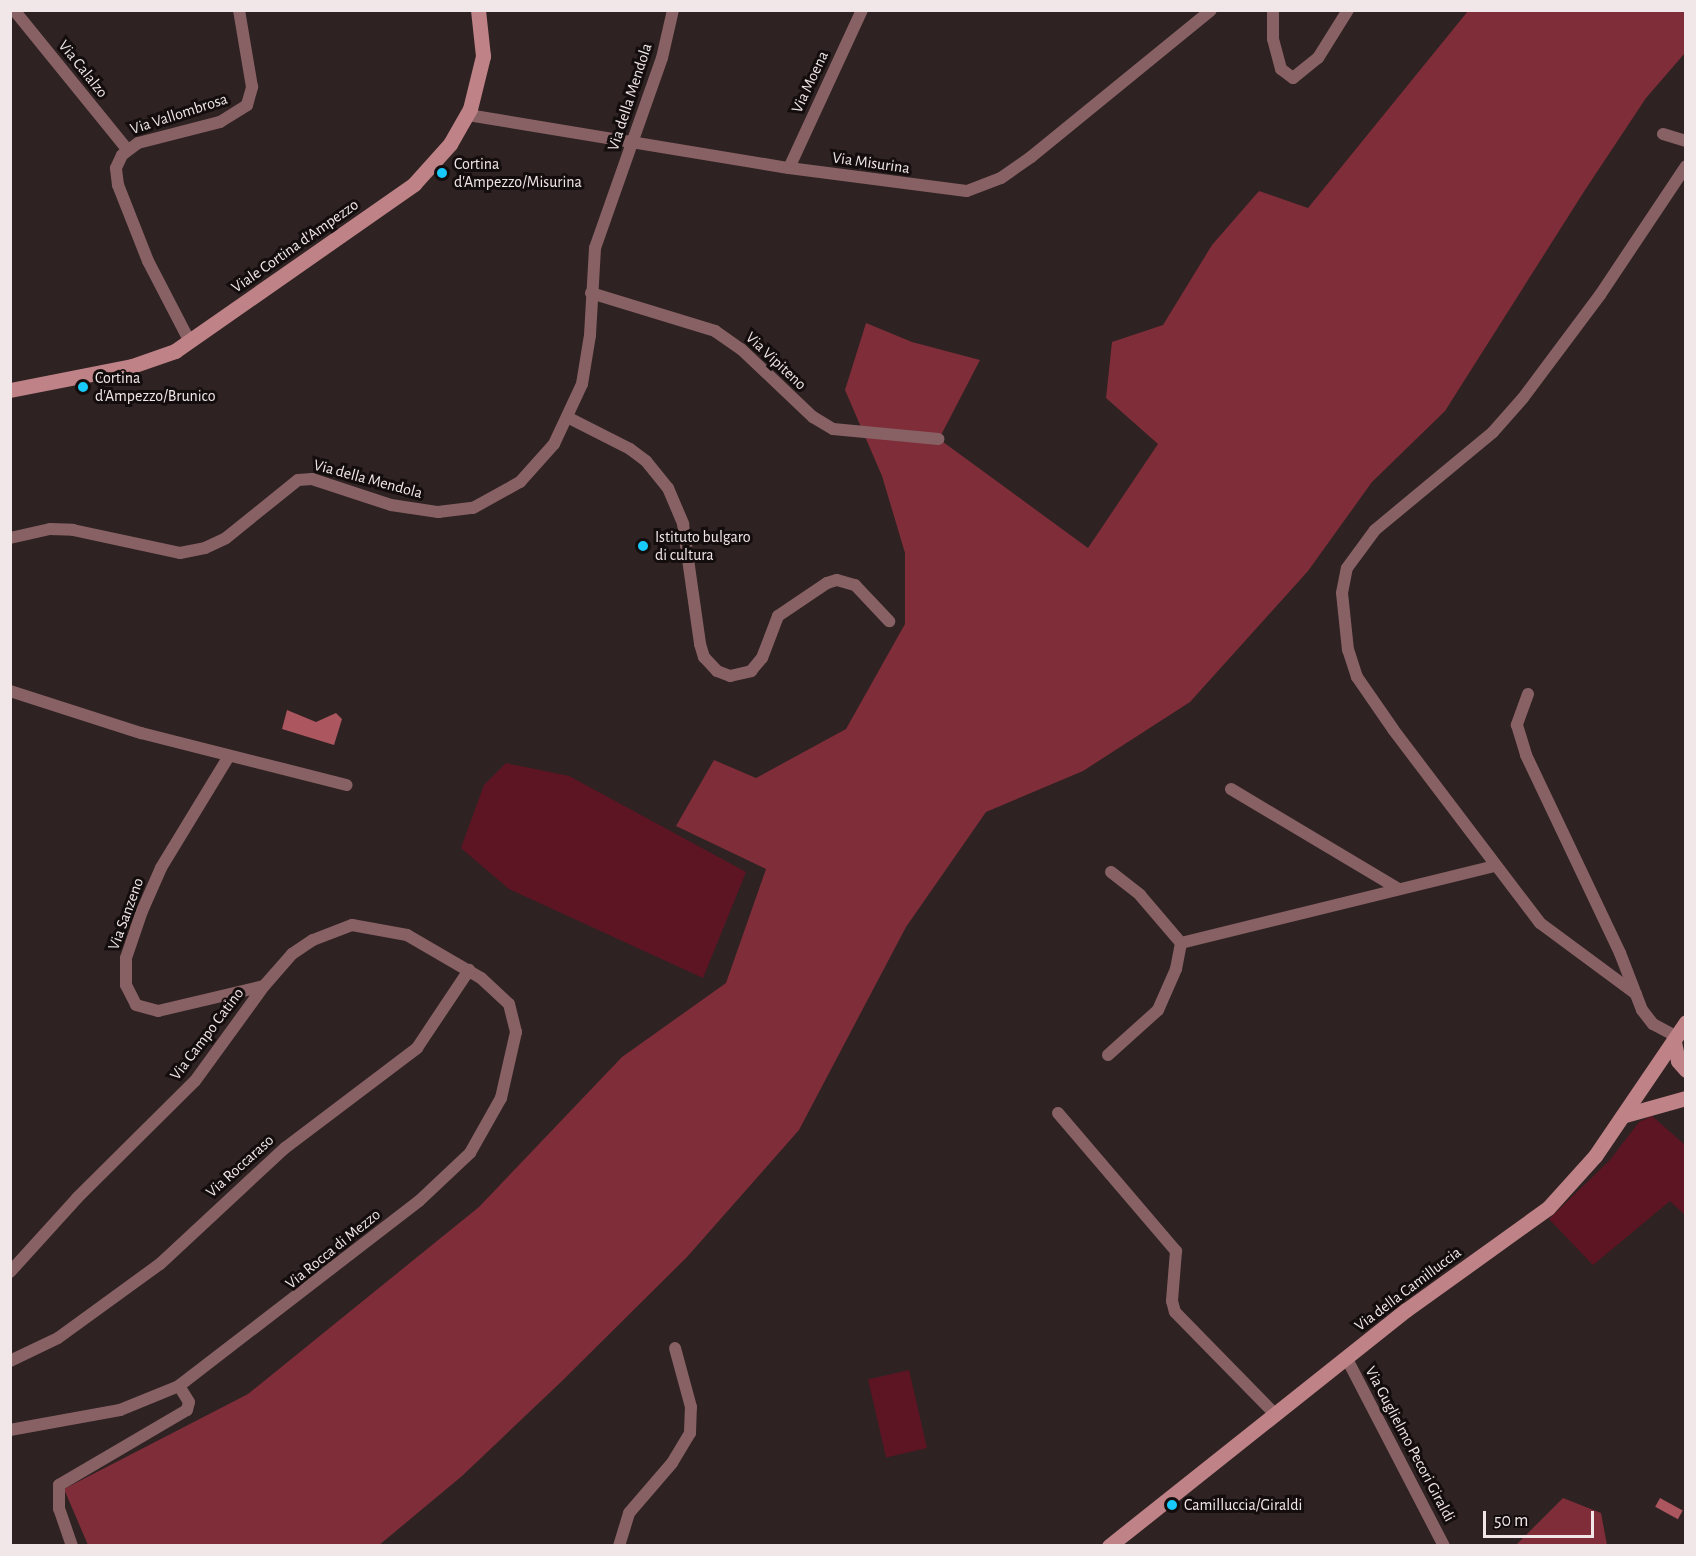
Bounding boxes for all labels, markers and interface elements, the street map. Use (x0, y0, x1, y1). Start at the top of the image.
street label: Via Calalzo (54, 36, 112, 102)
street label: Via della Mendola (604, 41, 656, 153)
street label: Via Moena (787, 48, 833, 116)
street label: Via Vallombrosa (128, 89, 230, 139)
street label: Via Misurina (831, 148, 911, 178)
place label: Cortina d'Ampezzo/Misurina (454, 154, 582, 192)
marker: Cortina d'Ampezzo/Misurina (435, 166, 449, 180)
street label: Viale Cortina d'Ampezzo (228, 195, 362, 297)
street label: Via Vipiteno (742, 328, 810, 394)
place label: Cortina d'Ampezzo/Brunico (95, 368, 216, 406)
marker: Cortina d'Ampezzo/Brunico (76, 380, 90, 394)
street label: Via della Mendola (311, 455, 425, 503)
place label: Istituto bulgaro di cultura (655, 527, 751, 565)
marker: Istituto bulgaro di cultura (636, 539, 650, 553)
street label: Via Sanzeno (104, 875, 148, 953)
street label: Via Campo Catino (166, 984, 248, 1084)
street label: Via Roccaraso (202, 1131, 278, 1201)
street label: Via Rocca di Mezzo (282, 1205, 384, 1293)
street label: Via della Camilluccia (1351, 1243, 1465, 1335)
street label: Via Guglielmo Pecori Giraldi (1361, 1363, 1459, 1525)
place label: Camilluccia/Giraldi (1184, 1495, 1302, 1515)
marker: Camilluccia/Giraldi (1165, 1498, 1179, 1512)
scale bar (1486, 1499, 1597, 1537)
text: 50 m (1494, 1512, 1528, 1530)

